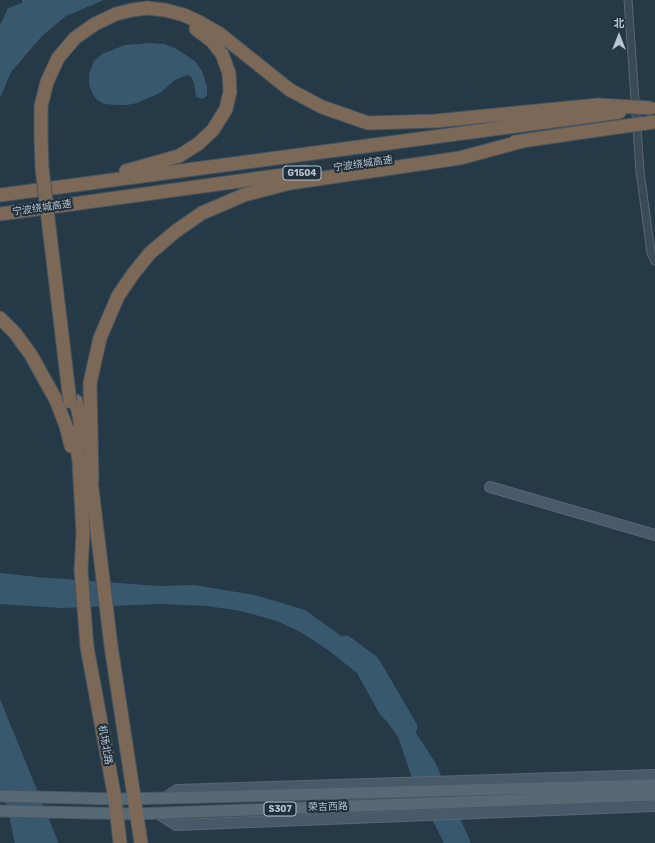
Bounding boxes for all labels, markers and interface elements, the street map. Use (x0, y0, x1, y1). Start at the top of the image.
north arrow (599, 16, 639, 56)
text: 北 (614, 17, 625, 30)
street label: 宁波绕城高速 (332, 154, 394, 174)
road number: G1504 (283, 166, 321, 180)
street label: 宁波绕城高速 (11, 198, 73, 218)
street label: 机场北路 (96, 724, 114, 766)
street label: 荣吉西路 (308, 800, 348, 814)
road number: S307 (264, 802, 296, 816)

